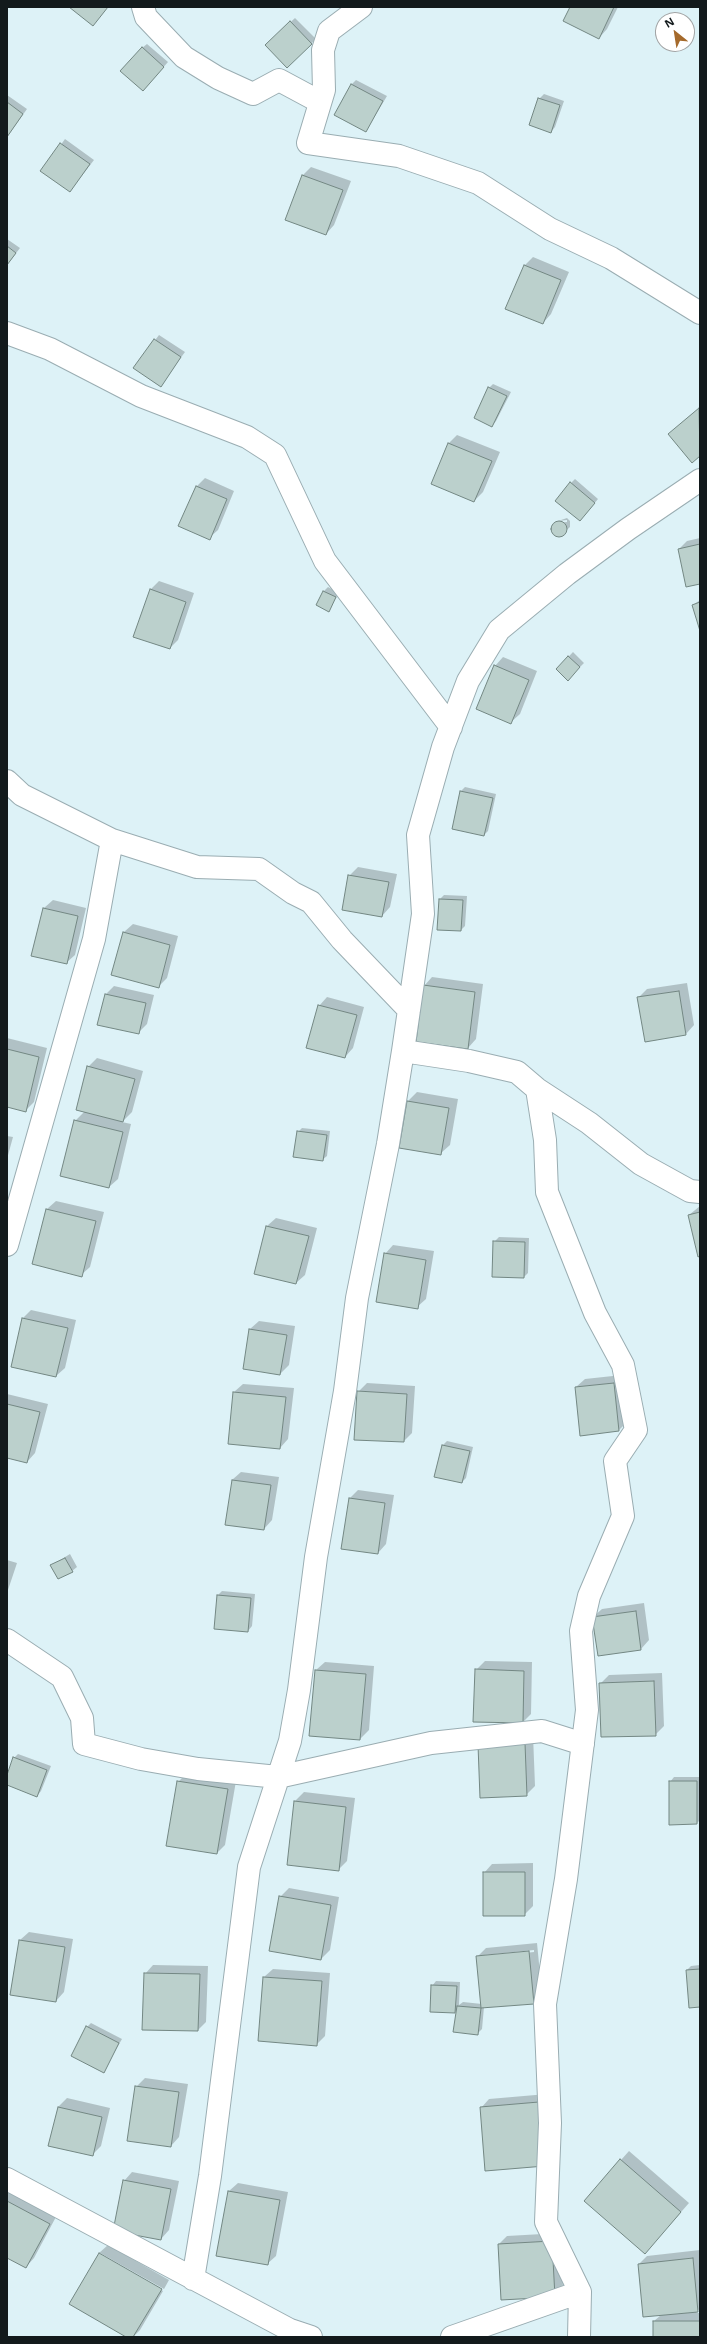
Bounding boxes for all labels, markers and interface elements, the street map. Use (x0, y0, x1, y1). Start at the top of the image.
north arrow (655, 12, 695, 52)
text: N (662, 13, 677, 31)

